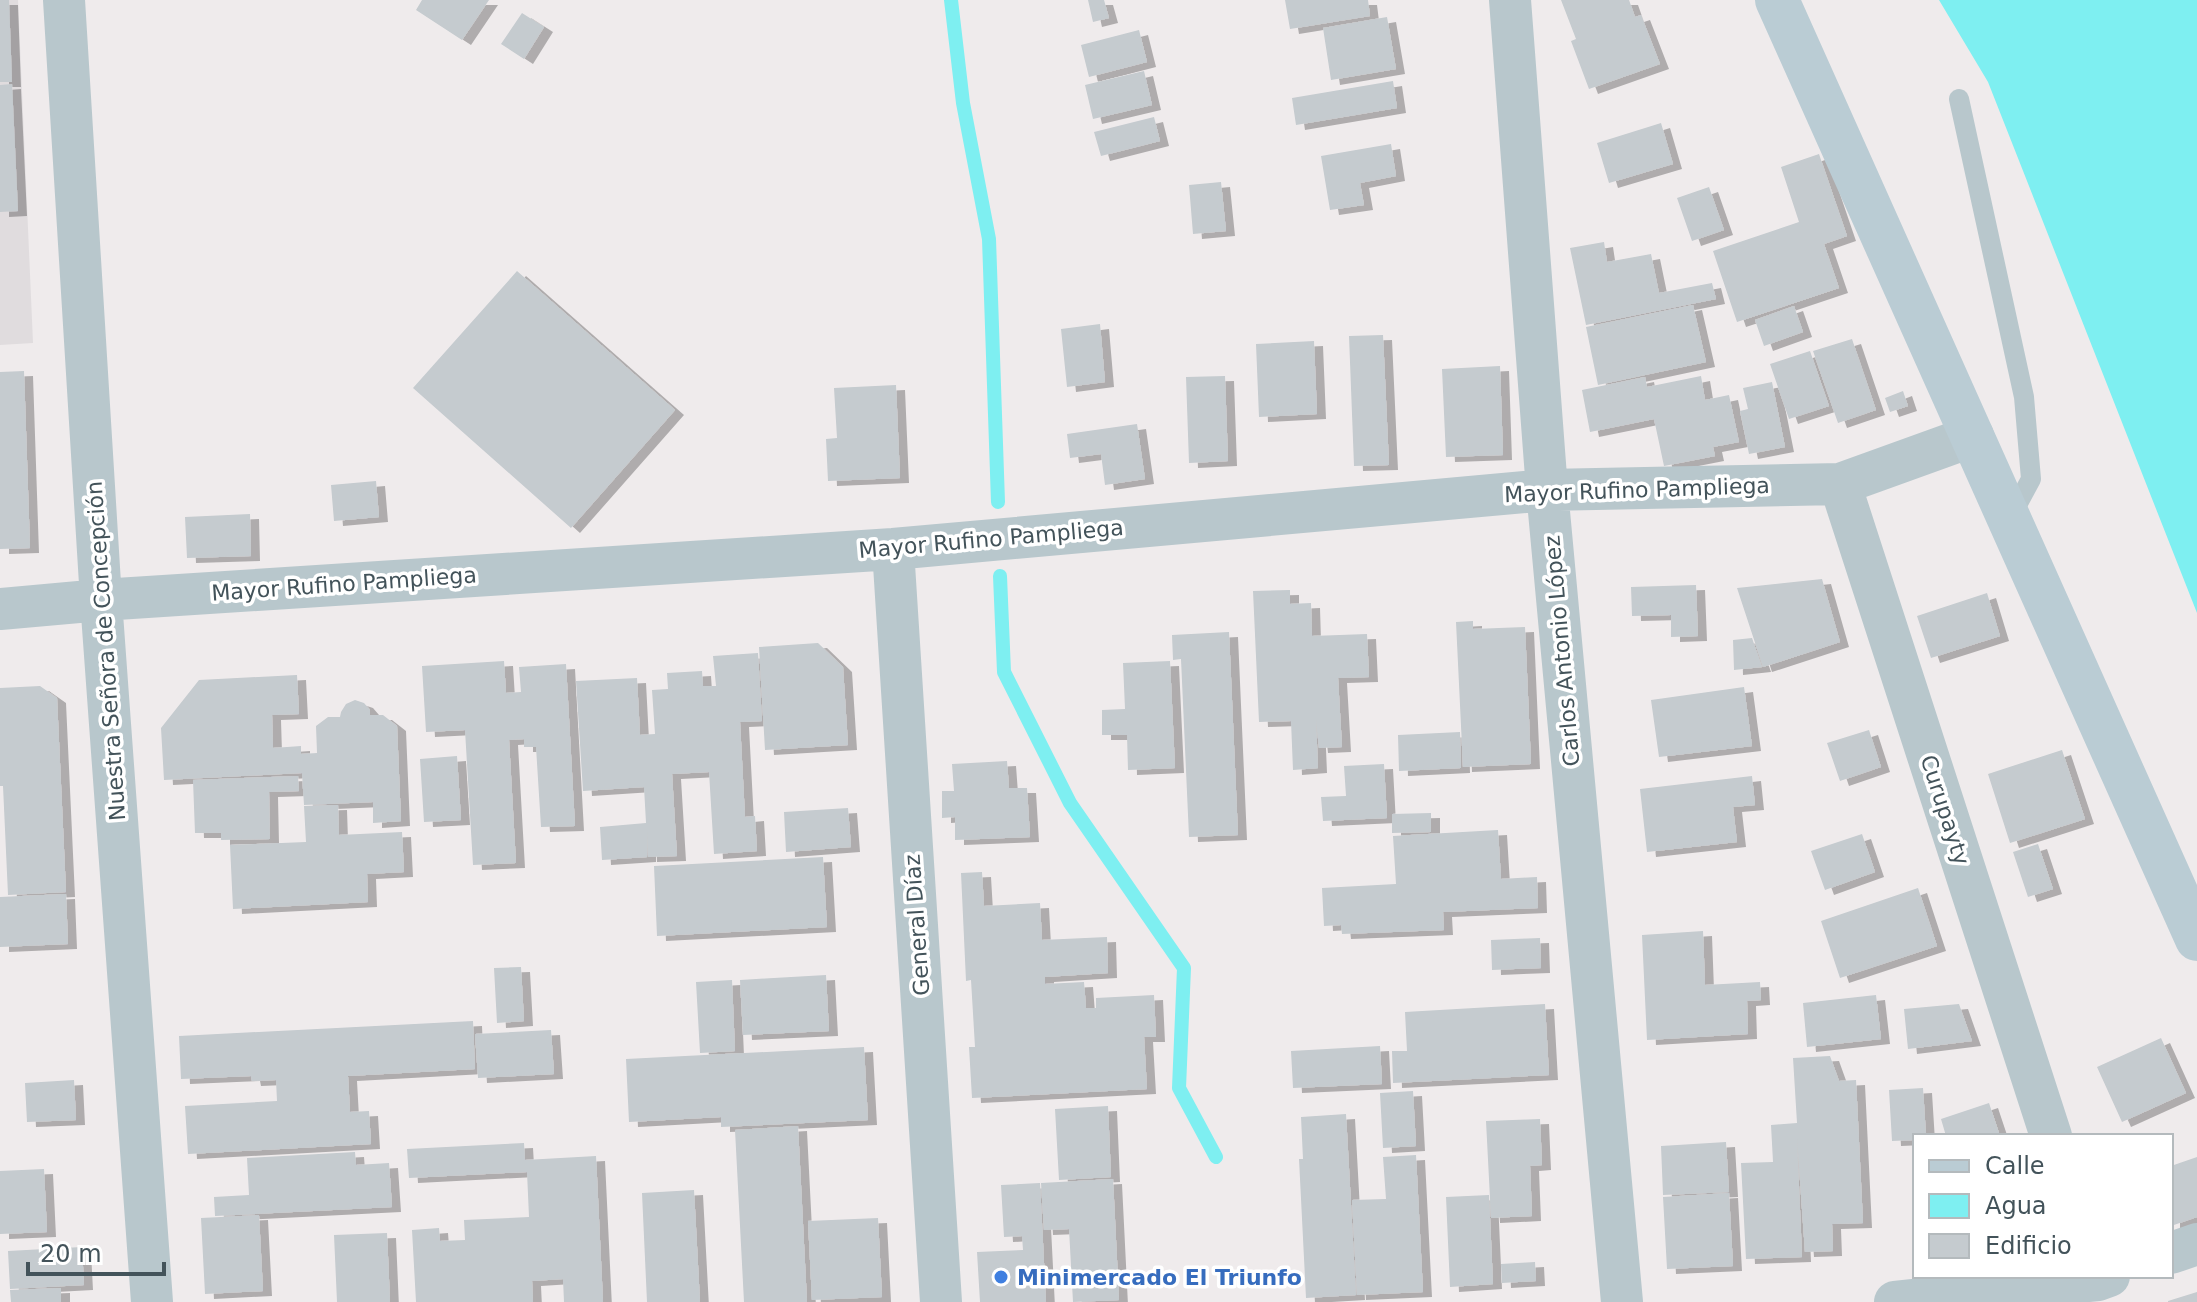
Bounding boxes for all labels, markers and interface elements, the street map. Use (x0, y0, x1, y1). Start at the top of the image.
street label: Mayor Rufino Pampliega (1504, 473, 1770, 507)
street label: Nuestra Señora de Concepción (82, 480, 130, 822)
street label: Mayor Rufino Pampliega (857, 515, 1125, 563)
street label: Carlos Antonio López (1539, 534, 1585, 768)
street label: Mayor Rufino Pampliega (211, 562, 477, 606)
street label: Curupayty (1915, 752, 1975, 868)
street label: General Díaz (900, 853, 934, 997)
legend (1913, 1134, 2173, 1278)
text: Calle (1985, 1152, 2045, 1180)
text: Agua (1985, 1192, 2047, 1220)
scale bar (28, 1226, 164, 1276)
text: Edificio (1985, 1232, 2072, 1260)
text: 20 m (40, 1240, 102, 1268)
place label: Minimercado El Triunfo (1017, 1265, 1302, 1290)
marker: Minimercado El Triunfo (992, 1268, 1010, 1286)

